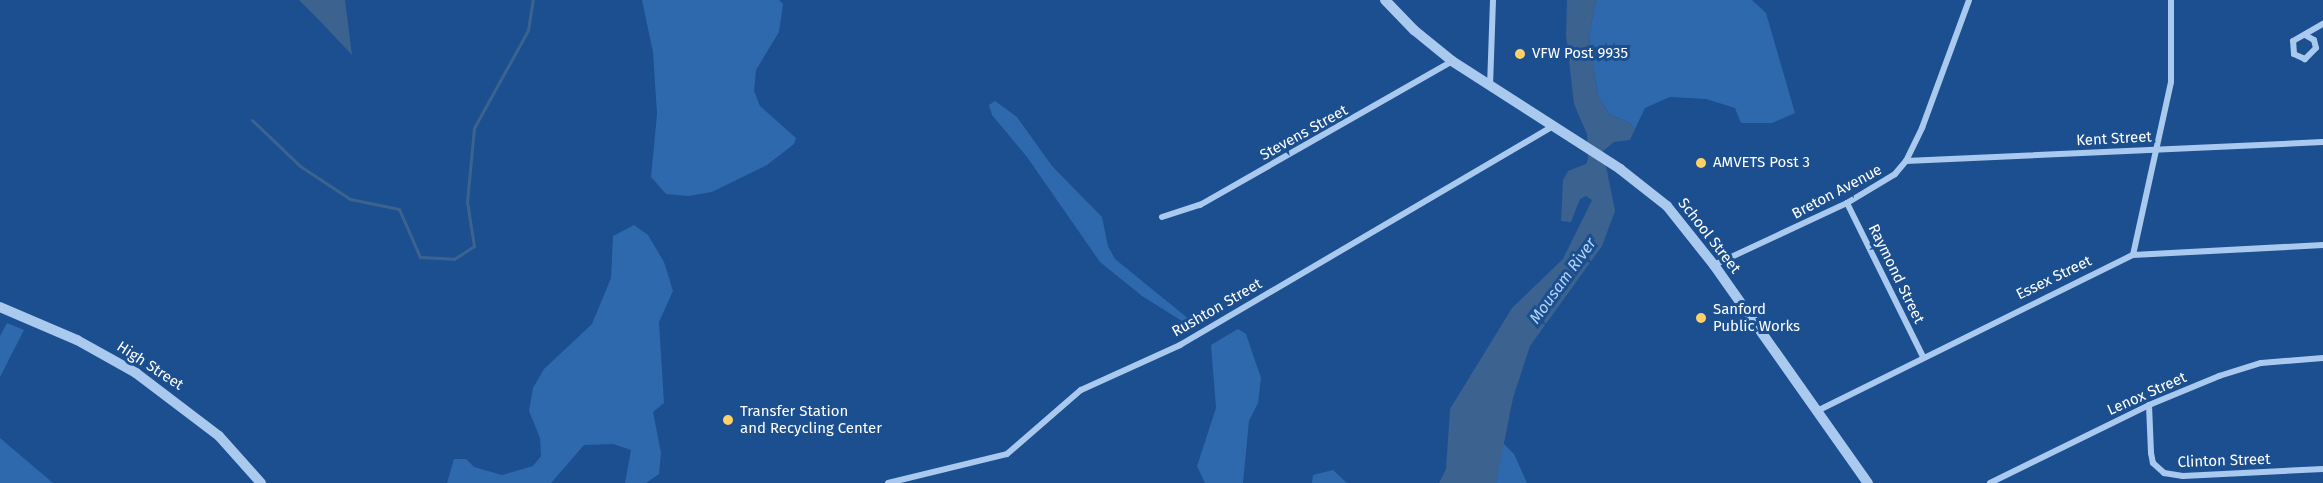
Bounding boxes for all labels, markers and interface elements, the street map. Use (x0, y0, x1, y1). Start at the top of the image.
place label: VFW Post 9935 (1532, 45, 1628, 63)
marker: VFW Post 9935 (1513, 47, 1527, 61)
street label: Stevens Street (1257, 102, 1351, 164)
street label: Kent Street (2076, 128, 2152, 150)
place label: AMVETS Post 3 (1713, 154, 1810, 172)
marker: AMVETS Post 3 (1694, 156, 1708, 170)
street label: Breton Avenue (1789, 161, 1885, 223)
street label: School Street (1674, 195, 1744, 277)
street label: Raymond Street (1864, 221, 1928, 327)
water label: Mousam River (1526, 234, 1600, 328)
street label: Essex Street (2013, 252, 2095, 304)
street label: Rushton Street (1169, 275, 1265, 341)
place label: Sanford Public Works (1713, 300, 1800, 335)
marker: Sanford Public Works (1694, 311, 1708, 325)
street label: High Street (113, 338, 187, 394)
street label: Lenox Street (2105, 369, 2189, 419)
place label: Transfer Station and Recycling Center (740, 402, 882, 437)
marker: Transfer Station and Recycling Center (721, 413, 735, 427)
street label: Clinton Street (2177, 450, 2271, 472)

